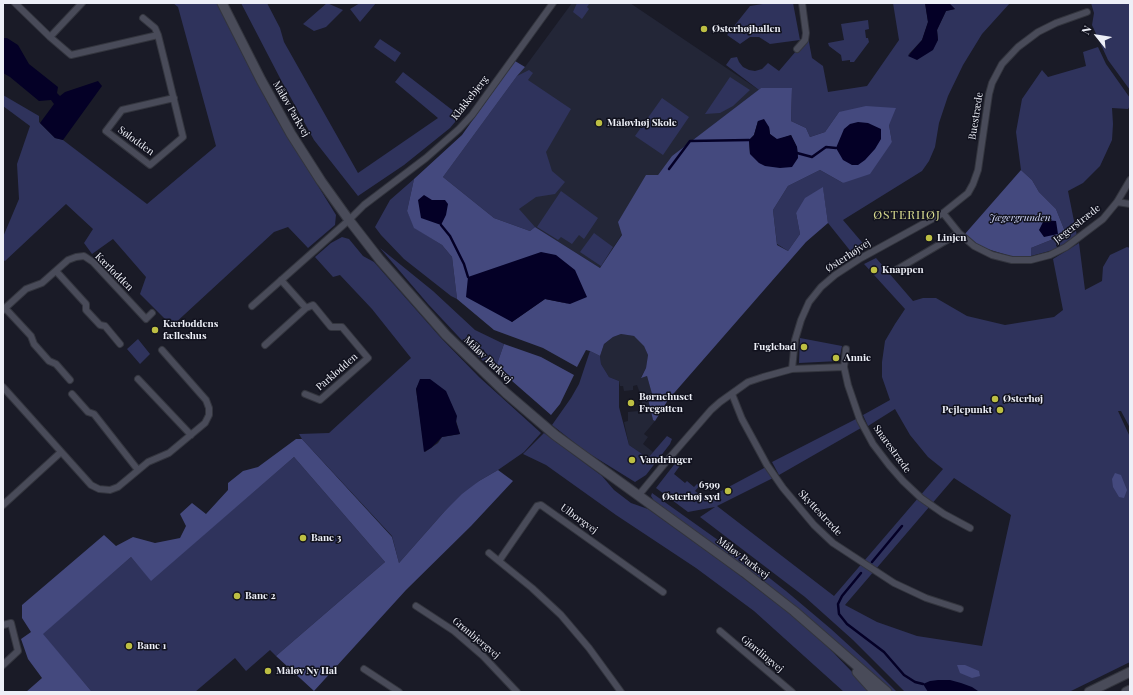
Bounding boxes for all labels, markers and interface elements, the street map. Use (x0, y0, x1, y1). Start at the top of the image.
north arrow (1077, 16, 1117, 56)
place label: Østerhøjhallen (712, 23, 781, 35)
text: N (1078, 23, 1095, 37)
marker: Østerhøjhallen (699, 24, 709, 34)
street label: Klakkebjerg (449, 73, 491, 123)
street label: Måløv Parkvej (270, 79, 312, 139)
street label: Buestræde (966, 91, 986, 141)
place label: Måløvhøj Skole (607, 117, 677, 129)
marker: Måløvhøj Skole (594, 118, 604, 128)
street label: Sølodden (116, 124, 156, 158)
street label: Jægerstræde (1051, 202, 1103, 246)
district label: ØSTERHØJ (873, 208, 941, 222)
park label: Jægergrunden (989, 212, 1051, 224)
place label: Linjen (937, 232, 966, 244)
marker: Linjen (924, 233, 934, 243)
street label: Østerhøjvej (823, 237, 873, 275)
street label: Kærlodden (92, 250, 136, 294)
place label: Knappen (882, 264, 924, 276)
marker: Knappen (869, 265, 879, 275)
place label: Kærloddens fælleshus (163, 318, 218, 342)
marker: Kærloddens fælleshus (150, 325, 160, 335)
street label: Måløv Parkvej (461, 334, 515, 386)
place label: Fuglebad (753, 341, 796, 353)
marker: Fuglebad (799, 342, 809, 352)
street label: Parklodden (314, 351, 360, 393)
place label: Annie (844, 352, 871, 364)
marker: Annie (831, 353, 841, 363)
place label: Børnehuset Fregatten (639, 391, 693, 414)
place label: Østerhøj (1003, 393, 1043, 405)
marker: Østerhøj (990, 394, 1000, 404)
marker: Børnehuset Fregatten (626, 398, 636, 408)
place label: Pejlepunkt (942, 404, 992, 416)
marker: Pejlepunkt (995, 405, 1005, 415)
street label: Snarestræde (871, 423, 913, 475)
place label: Vandringer (640, 454, 692, 466)
marker: Vandringer (627, 455, 637, 465)
place label: 6599 Østerhøj syd (662, 479, 720, 502)
marker: 6599 Østerhøj syd (723, 486, 733, 496)
street label: Skyttestræde (796, 488, 844, 538)
street label: Ulborgvej (558, 502, 600, 536)
place label: Bane 3 (311, 532, 341, 544)
marker: Bane 3 (298, 533, 308, 543)
street label: Måløv Parkvej (715, 534, 771, 582)
place label: Bane 2 (245, 590, 276, 602)
marker: Bane 2 (232, 591, 242, 601)
street label: Grønbjergvej (450, 615, 502, 661)
street label: Gjørdingvej (738, 633, 786, 675)
place label: Bane 1 (137, 640, 166, 652)
marker: Bane 1 (124, 641, 134, 651)
place label: Måløv Ny Hal (276, 665, 337, 677)
marker: Måløv Ny Hal (263, 666, 273, 676)

